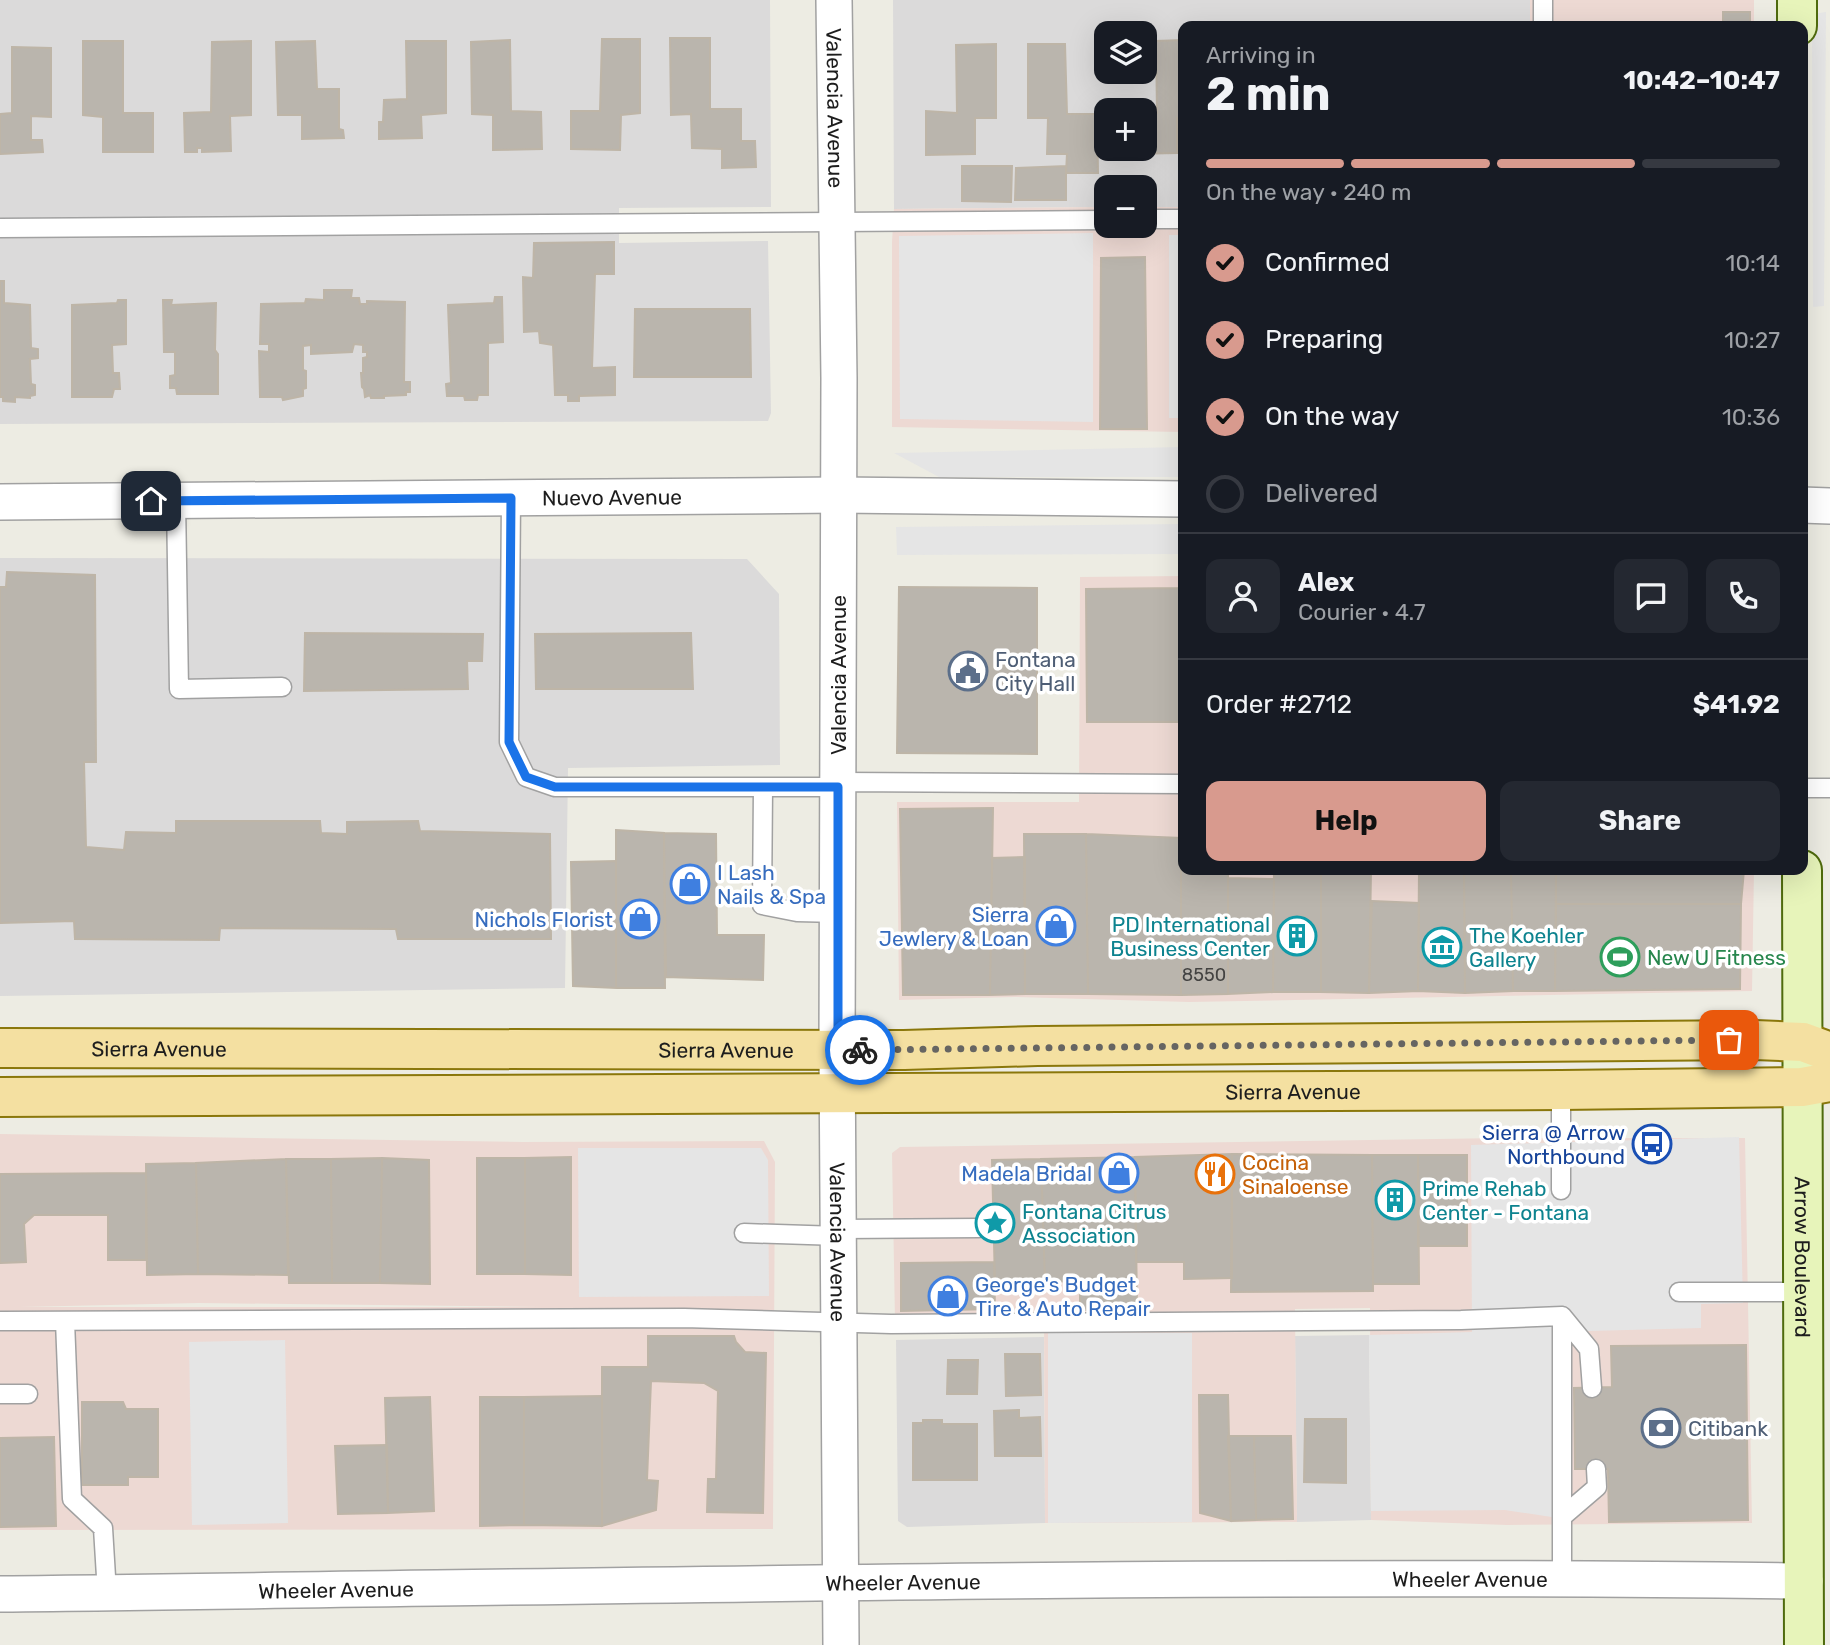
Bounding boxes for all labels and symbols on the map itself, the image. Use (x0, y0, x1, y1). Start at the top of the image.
street label: Valencia Avenue (822, 28, 849, 188)
pin (121, 471, 181, 531)
street label: Nuevo Avenue (542, 484, 682, 510)
street label: Valencia Avenue (826, 595, 851, 755)
place label: Fontana City Hall (995, 647, 1076, 696)
public building icon: Fontana City Hall (947, 650, 989, 692)
place label: I Lash Nails & Spa (717, 860, 826, 909)
shop icon: I Lash Nails & Spa (669, 863, 711, 905)
shop icon: Nichols Florist (619, 898, 661, 940)
place label: Sierra Jewlery & Loan (879, 902, 1029, 951)
shop icon: Sierra Jewlery & Loan (1035, 905, 1077, 947)
place label: Nichols Florist (475, 907, 613, 932)
place label: PD International Business Center (1110, 912, 1270, 961)
building icon: PD International Business Center (1276, 915, 1318, 957)
place label: The Koehler Gallery (1469, 923, 1584, 972)
museum icon: The Koehler Gallery (1421, 926, 1463, 968)
sports icon: New U Fitness (1599, 936, 1641, 978)
place label: New U Fitness (1647, 945, 1786, 970)
house number: 8550 (1182, 964, 1226, 986)
pin (1699, 1010, 1759, 1070)
courier (825, 1015, 895, 1085)
street label: Sierra Avenue (91, 1036, 227, 1061)
street label: Sierra Avenue (658, 1037, 794, 1062)
street label: Sierra Avenue (1225, 1078, 1361, 1104)
place label: Sierra @ Arrow Northbound (1482, 1120, 1625, 1169)
bus stop icon: Sierra @ Arrow Northbound (1631, 1123, 1673, 1165)
place label: Cocina Sinaloense (1242, 1150, 1349, 1199)
shop icon: Madela Bridal (1098, 1152, 1140, 1194)
restaurant icon: Cocina Sinaloense (1194, 1153, 1236, 1195)
place label: Madela Bridal (961, 1161, 1092, 1186)
street label: Valencia Avenue (825, 1162, 851, 1322)
place label: Prime Rehab Center - Fontana (1422, 1176, 1589, 1225)
street label: Arrow Boulevard (1790, 1176, 1816, 1338)
building icon: Prime Rehab Center - Fontana (1374, 1179, 1416, 1221)
place label: Fontana Citrus Association (1022, 1199, 1167, 1248)
place icon: Fontana Citrus Association (974, 1202, 1016, 1244)
place label: George's Budget Tire & Auto Repair (975, 1272, 1151, 1321)
shop icon: George's Budget Tire & Auto Repair (927, 1275, 969, 1317)
bank icon: Citibank (1640, 1407, 1682, 1449)
place label: Citibank (1688, 1416, 1768, 1441)
street label: Wheeler Avenue (1392, 1566, 1548, 1591)
street label: Wheeler Avenue (825, 1569, 981, 1595)
street label: Wheeler Avenue (258, 1576, 414, 1603)

